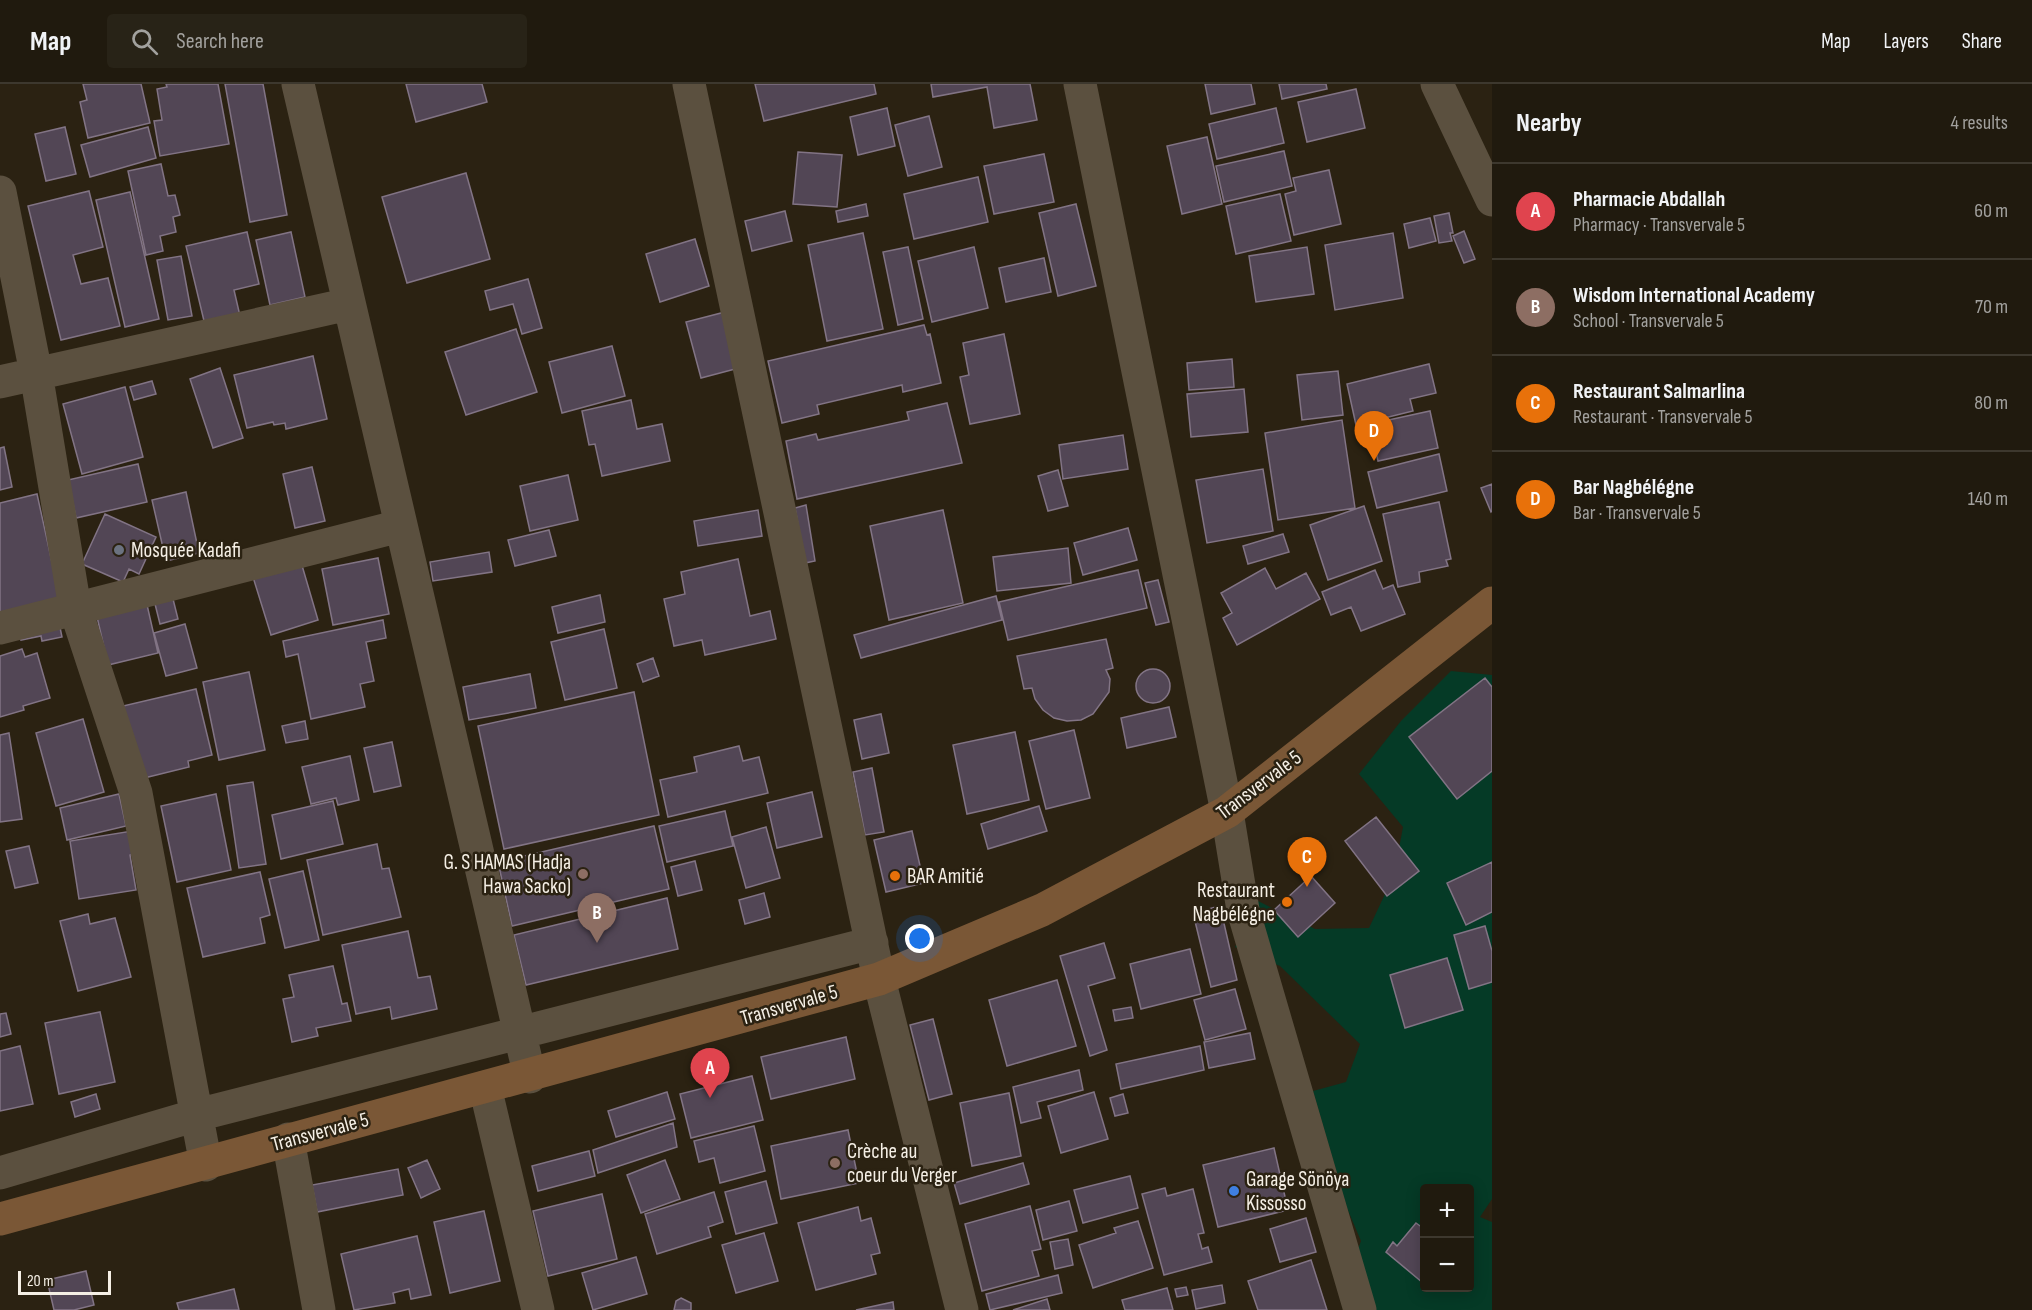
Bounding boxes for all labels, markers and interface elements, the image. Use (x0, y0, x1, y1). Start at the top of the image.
search box (107, 14, 527, 68)
text: Map (30, 25, 71, 58)
icon: search (128, 25, 161, 58)
text: Search here (176, 28, 264, 55)
text: Map (1821, 29, 1850, 54)
text: Layers (1883, 29, 1929, 54)
text: Share (1962, 29, 2002, 54)
text: Nearby (1516, 108, 1582, 139)
text: 4 results (1951, 111, 2008, 135)
text: Pharmacie Abdallah (1573, 186, 1725, 213)
text: A (1531, 199, 1540, 223)
text: 60 m (1974, 199, 2008, 223)
text: Pharmacy · Transvervale 5 (1573, 213, 1745, 237)
text: Wisdom International Academy (1573, 282, 1815, 309)
text: B (1531, 295, 1540, 319)
text: 70 m (1975, 295, 2008, 319)
text: School · Transvervale 5 (1573, 309, 1724, 333)
text: Restaurant Salmarlina (1573, 378, 1745, 405)
text: C (1530, 391, 1541, 415)
text: 80 m (1974, 391, 2008, 415)
text: Restaurant · Transvervale 5 (1573, 405, 1753, 429)
pin: D (1354, 412, 1394, 461)
text: Bar Nagbélégne (1573, 474, 1694, 501)
text: D (1530, 487, 1541, 511)
text: 140 m (1968, 487, 2008, 511)
text: Bar · Transvervale 5 (1573, 501, 1701, 525)
place label: Mosquée Kadafi (131, 538, 241, 563)
marker: Mosquée Kadafi (112, 543, 126, 557)
street label: Transvervale 5 (1212, 745, 1306, 825)
pin: C (1288, 838, 1326, 887)
place label: G. S HAMAS (Hadja Hawa Sacko) (444, 850, 571, 899)
place label: BAR Amitié (907, 864, 984, 889)
marker: G. S HAMAS (Hadja Hawa Sacko) (576, 867, 590, 881)
marker: BAR Amitié (888, 869, 902, 883)
place label: Restaurant Nagbélégne (1193, 878, 1275, 927)
pin: B (578, 894, 616, 943)
marker: Restaurant Nagbélégne (1280, 895, 1294, 909)
your location (905, 924, 934, 953)
street label: Transvervale 5 (738, 979, 840, 1031)
pin: A (690, 1048, 730, 1098)
street label: Transvervale 5 (269, 1107, 371, 1157)
place label: Crèche au coeur du Verger (847, 1139, 957, 1188)
marker: Crèche au coeur du Verger (828, 1156, 842, 1170)
place label: Garage Sönöya Kissosso (1246, 1167, 1349, 1216)
marker: Garage Sönöya Kissosso (1227, 1184, 1241, 1198)
map controls (1420, 1184, 1474, 1292)
button: + (1420, 1184, 1474, 1238)
button: − (1420, 1238, 1474, 1292)
scale bar (18, 1268, 111, 1296)
text: 20 m (27, 1272, 54, 1291)

